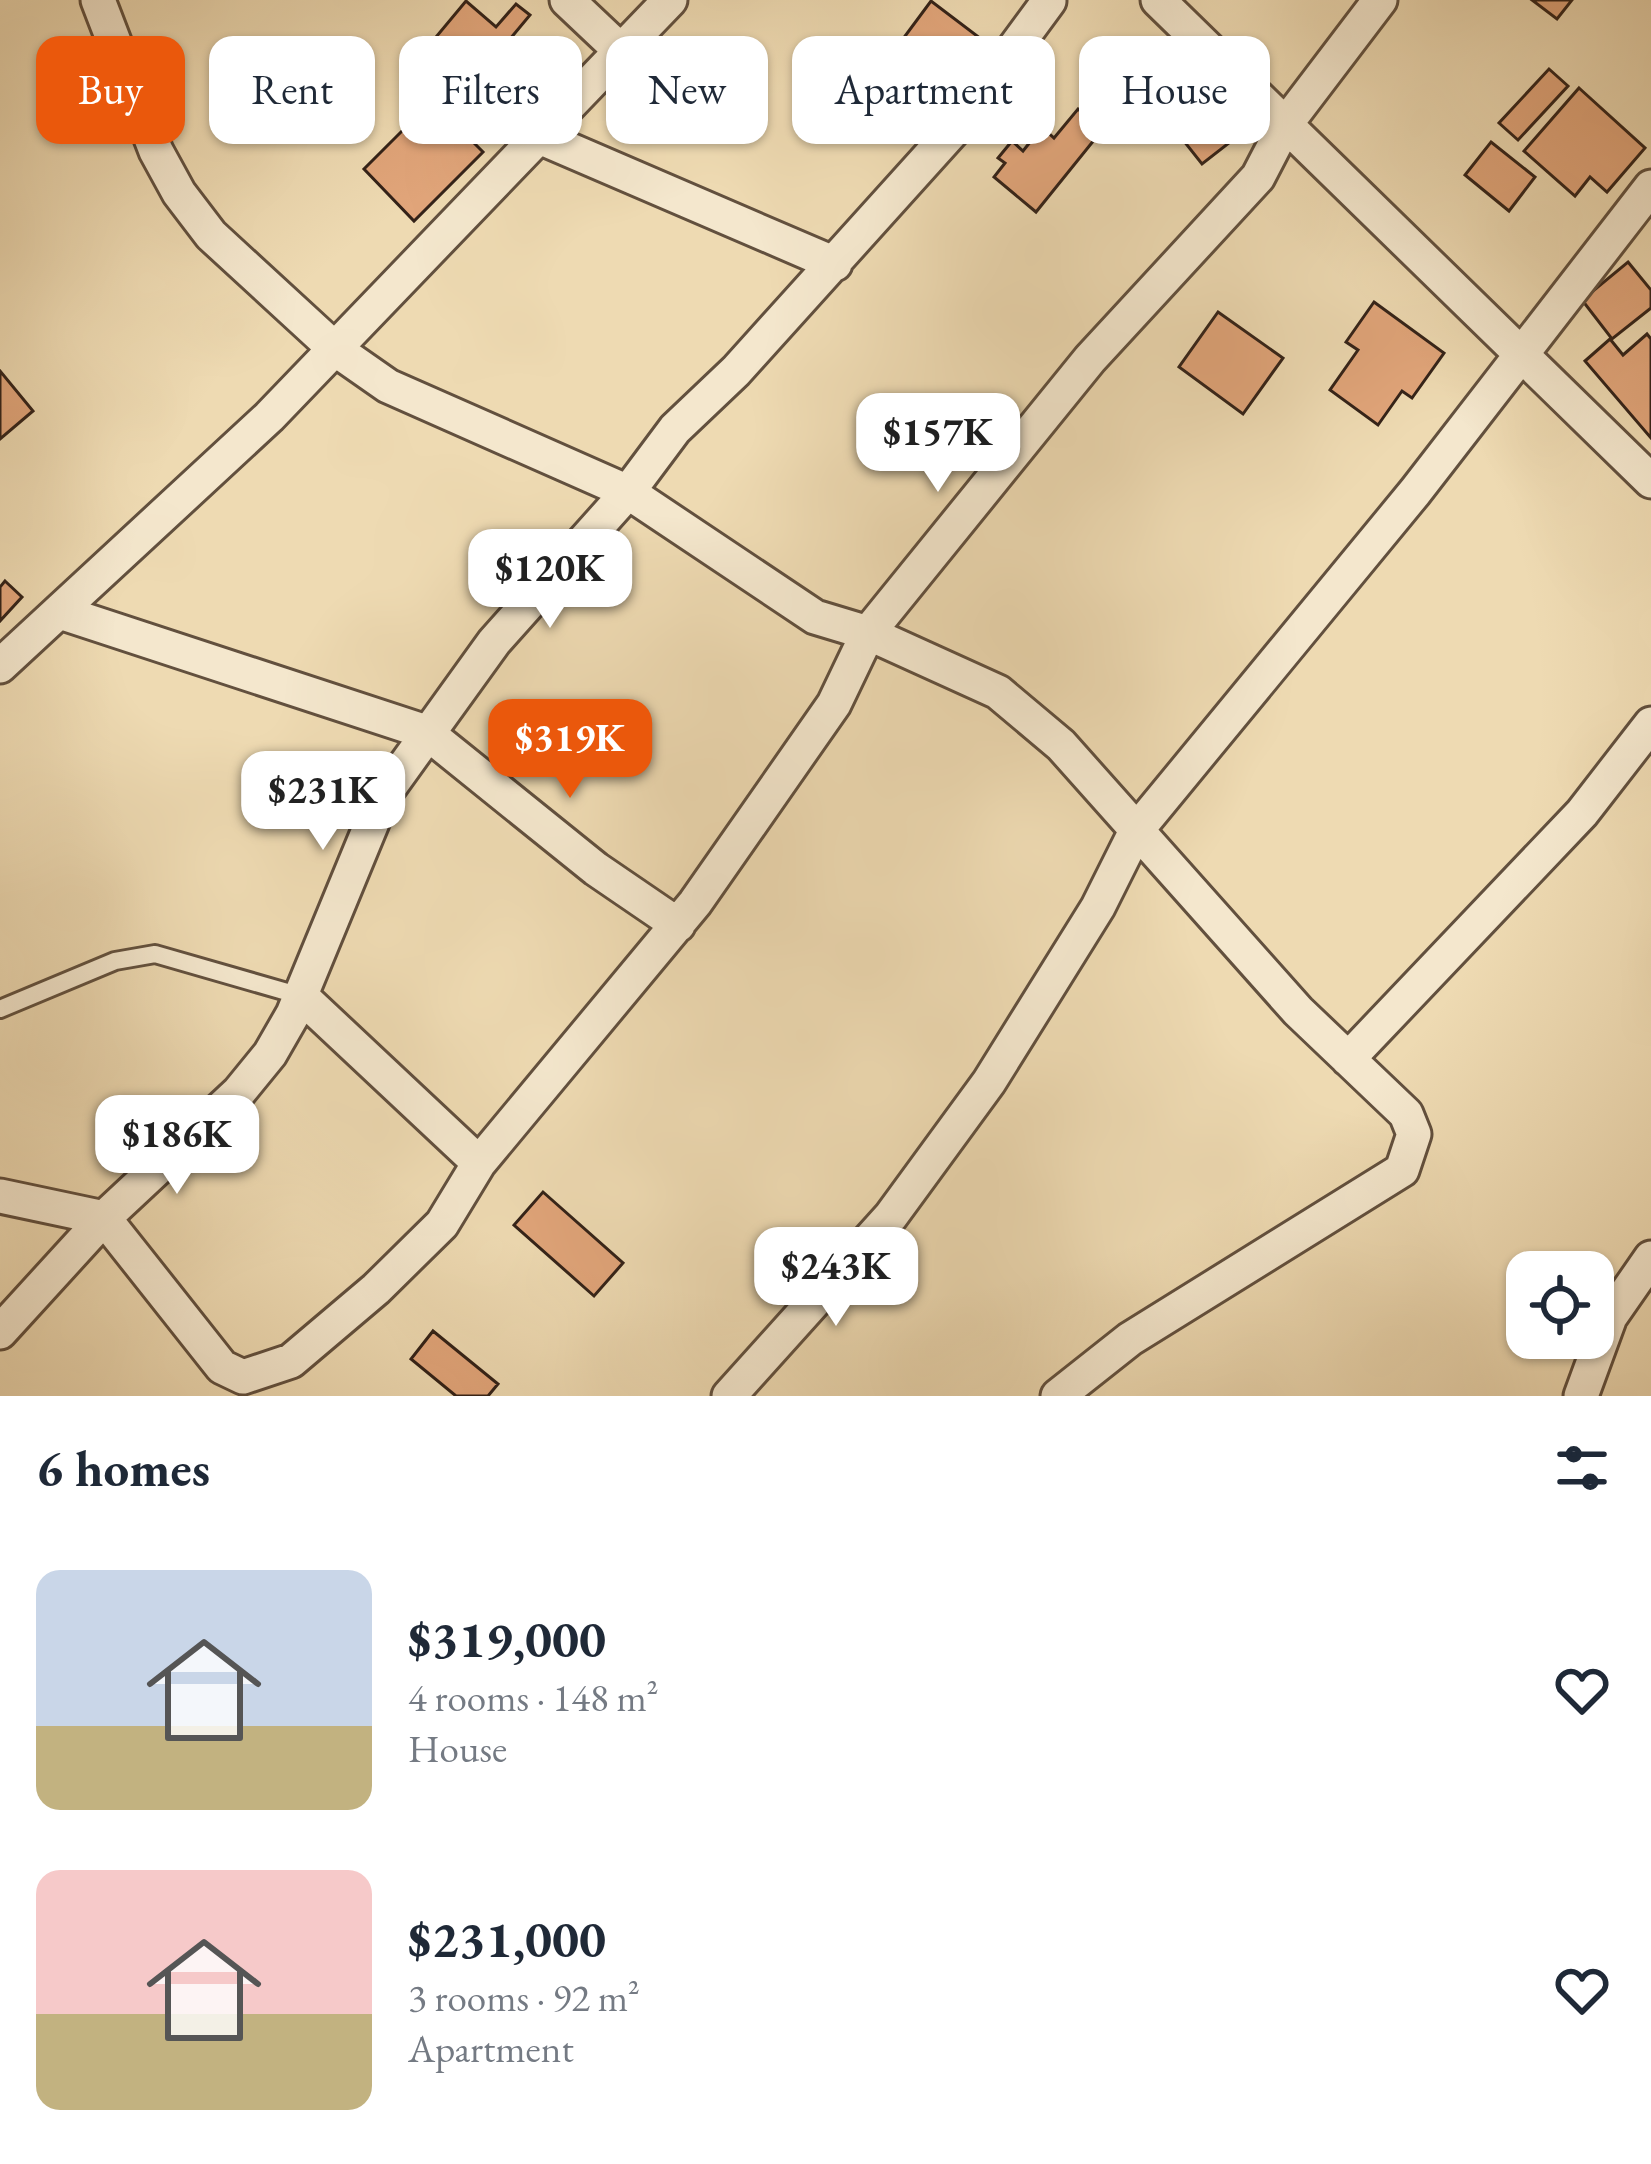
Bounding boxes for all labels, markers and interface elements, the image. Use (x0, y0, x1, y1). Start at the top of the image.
chip: Buy (36, 36, 185, 144)
chip: Rent (209, 36, 375, 144)
chip: Filters (399, 36, 582, 144)
chip: New (606, 36, 768, 144)
chip: Apartment (792, 36, 1055, 144)
chip: House (1079, 36, 1270, 144)
pin: $157K (854, 393, 1022, 495)
text: $157K (883, 406, 993, 457)
pin: $120K (466, 529, 634, 631)
text: $120K (495, 542, 605, 593)
pin: $319K (486, 699, 654, 801)
text: $319K (515, 712, 625, 763)
pin: $231K (239, 751, 407, 853)
text: $231K (268, 764, 378, 815)
pin: $186K (93, 1095, 261, 1197)
text: $186K (122, 1108, 232, 1159)
pin: $243K (752, 1227, 920, 1329)
text: $243K (781, 1240, 891, 1291)
map controls (1506, 1251, 1614, 1359)
button: locate (1506, 1251, 1614, 1359)
text: 6 homes (36, 1435, 210, 1501)
icon: filters (1549, 1435, 1615, 1501)
text: $319,000 (408, 1606, 606, 1672)
icon: home (132, 1618, 276, 1762)
icon: heart (1549, 1657, 1615, 1723)
text: 4 rooms · 148 m² (408, 1672, 659, 1723)
text: House (408, 1723, 507, 1774)
text: $231,000 (408, 1906, 606, 1972)
icon: home (132, 1918, 276, 2062)
icon: heart (1549, 1957, 1615, 2023)
text: 3 rooms · 92 m² (408, 1972, 640, 2023)
text: Apartment (408, 2023, 574, 2074)

